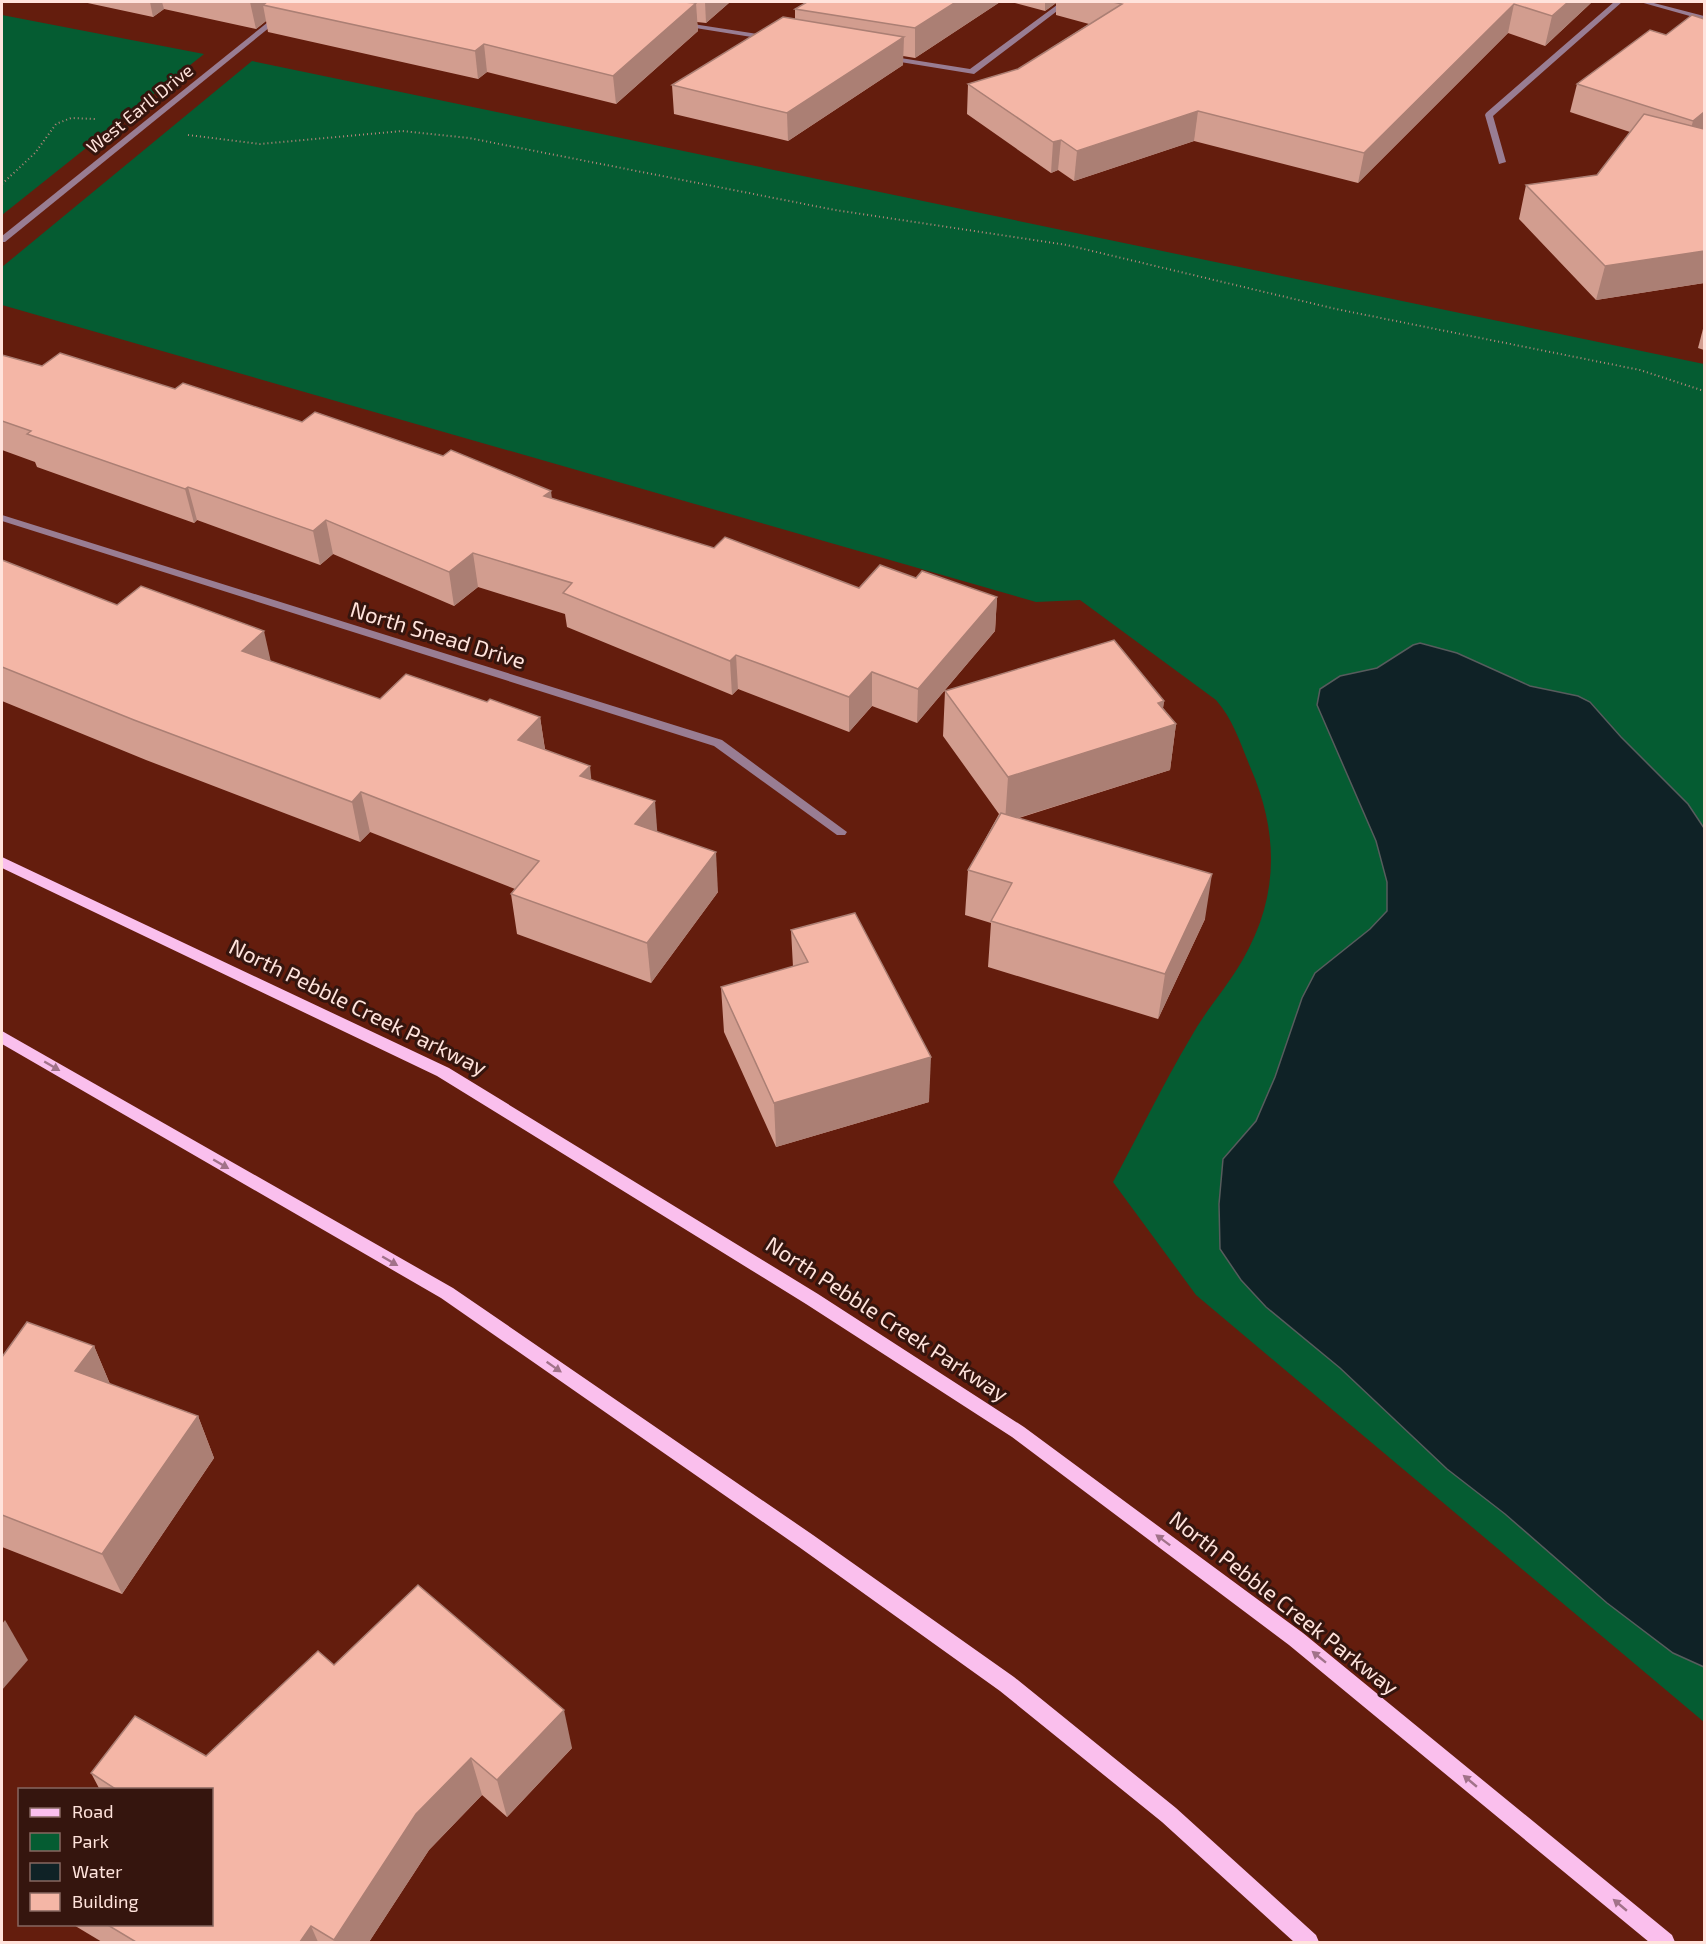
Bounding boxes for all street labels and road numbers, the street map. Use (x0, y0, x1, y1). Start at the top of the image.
street label: West Earll Drive (82, 59, 197, 158)
street label: North Snead Drive (348, 595, 529, 673)
street label: North Pebble Creek Parkway (225, 932, 492, 1080)
street label: North Pebble Creek Parkway (762, 1230, 1014, 1406)
street label: North Pebble Creek Parkway (1165, 1505, 1405, 1700)

